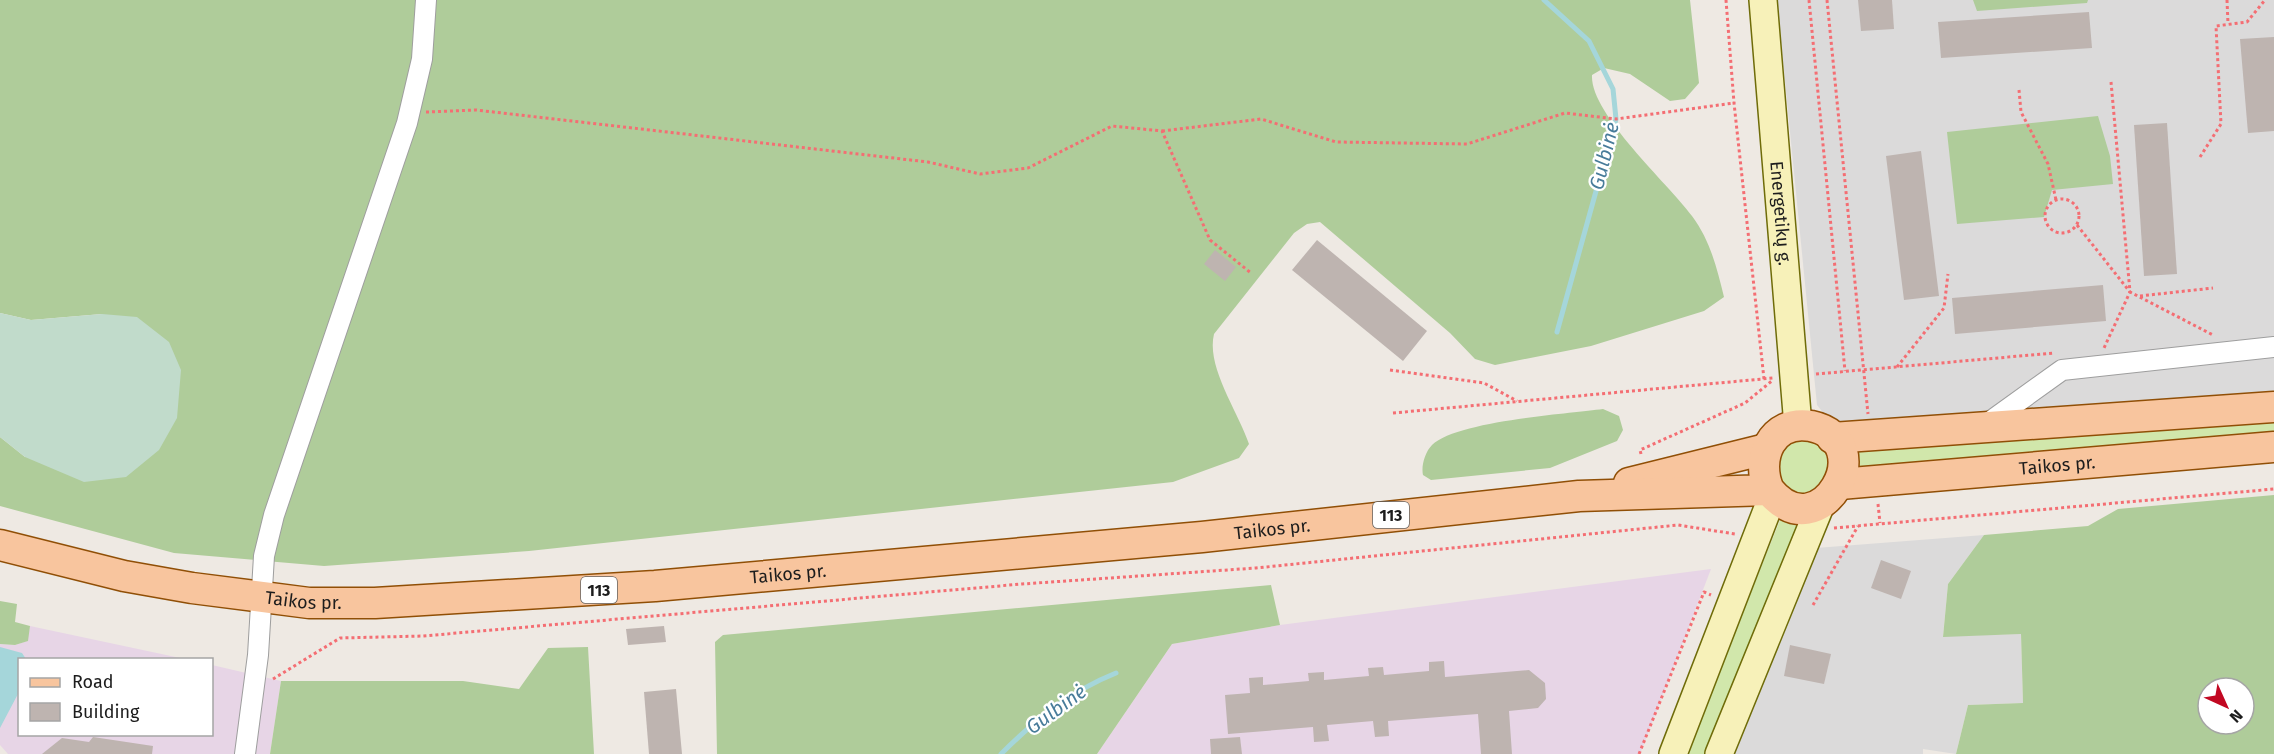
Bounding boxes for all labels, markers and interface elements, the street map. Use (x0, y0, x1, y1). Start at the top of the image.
water label: Gulbinė (1584, 120, 1624, 192)
street label: Energetikų g. (1765, 160, 1796, 267)
street label: Taikos pr. (2018, 451, 2096, 480)
road number: 113 (1373, 502, 1409, 528)
street label: Taikos pr. (1233, 514, 1311, 544)
street label: Taikos pr. (749, 560, 827, 588)
road number: 113 (581, 577, 617, 603)
street label: Taikos pr. (264, 586, 341, 614)
legend (18, 658, 213, 736)
text: Road (72, 671, 114, 693)
north arrow (2196, 676, 2256, 736)
water label: Gulbinė (1021, 679, 1091, 739)
text: Building (72, 701, 140, 723)
text: N (2226, 706, 2247, 727)

